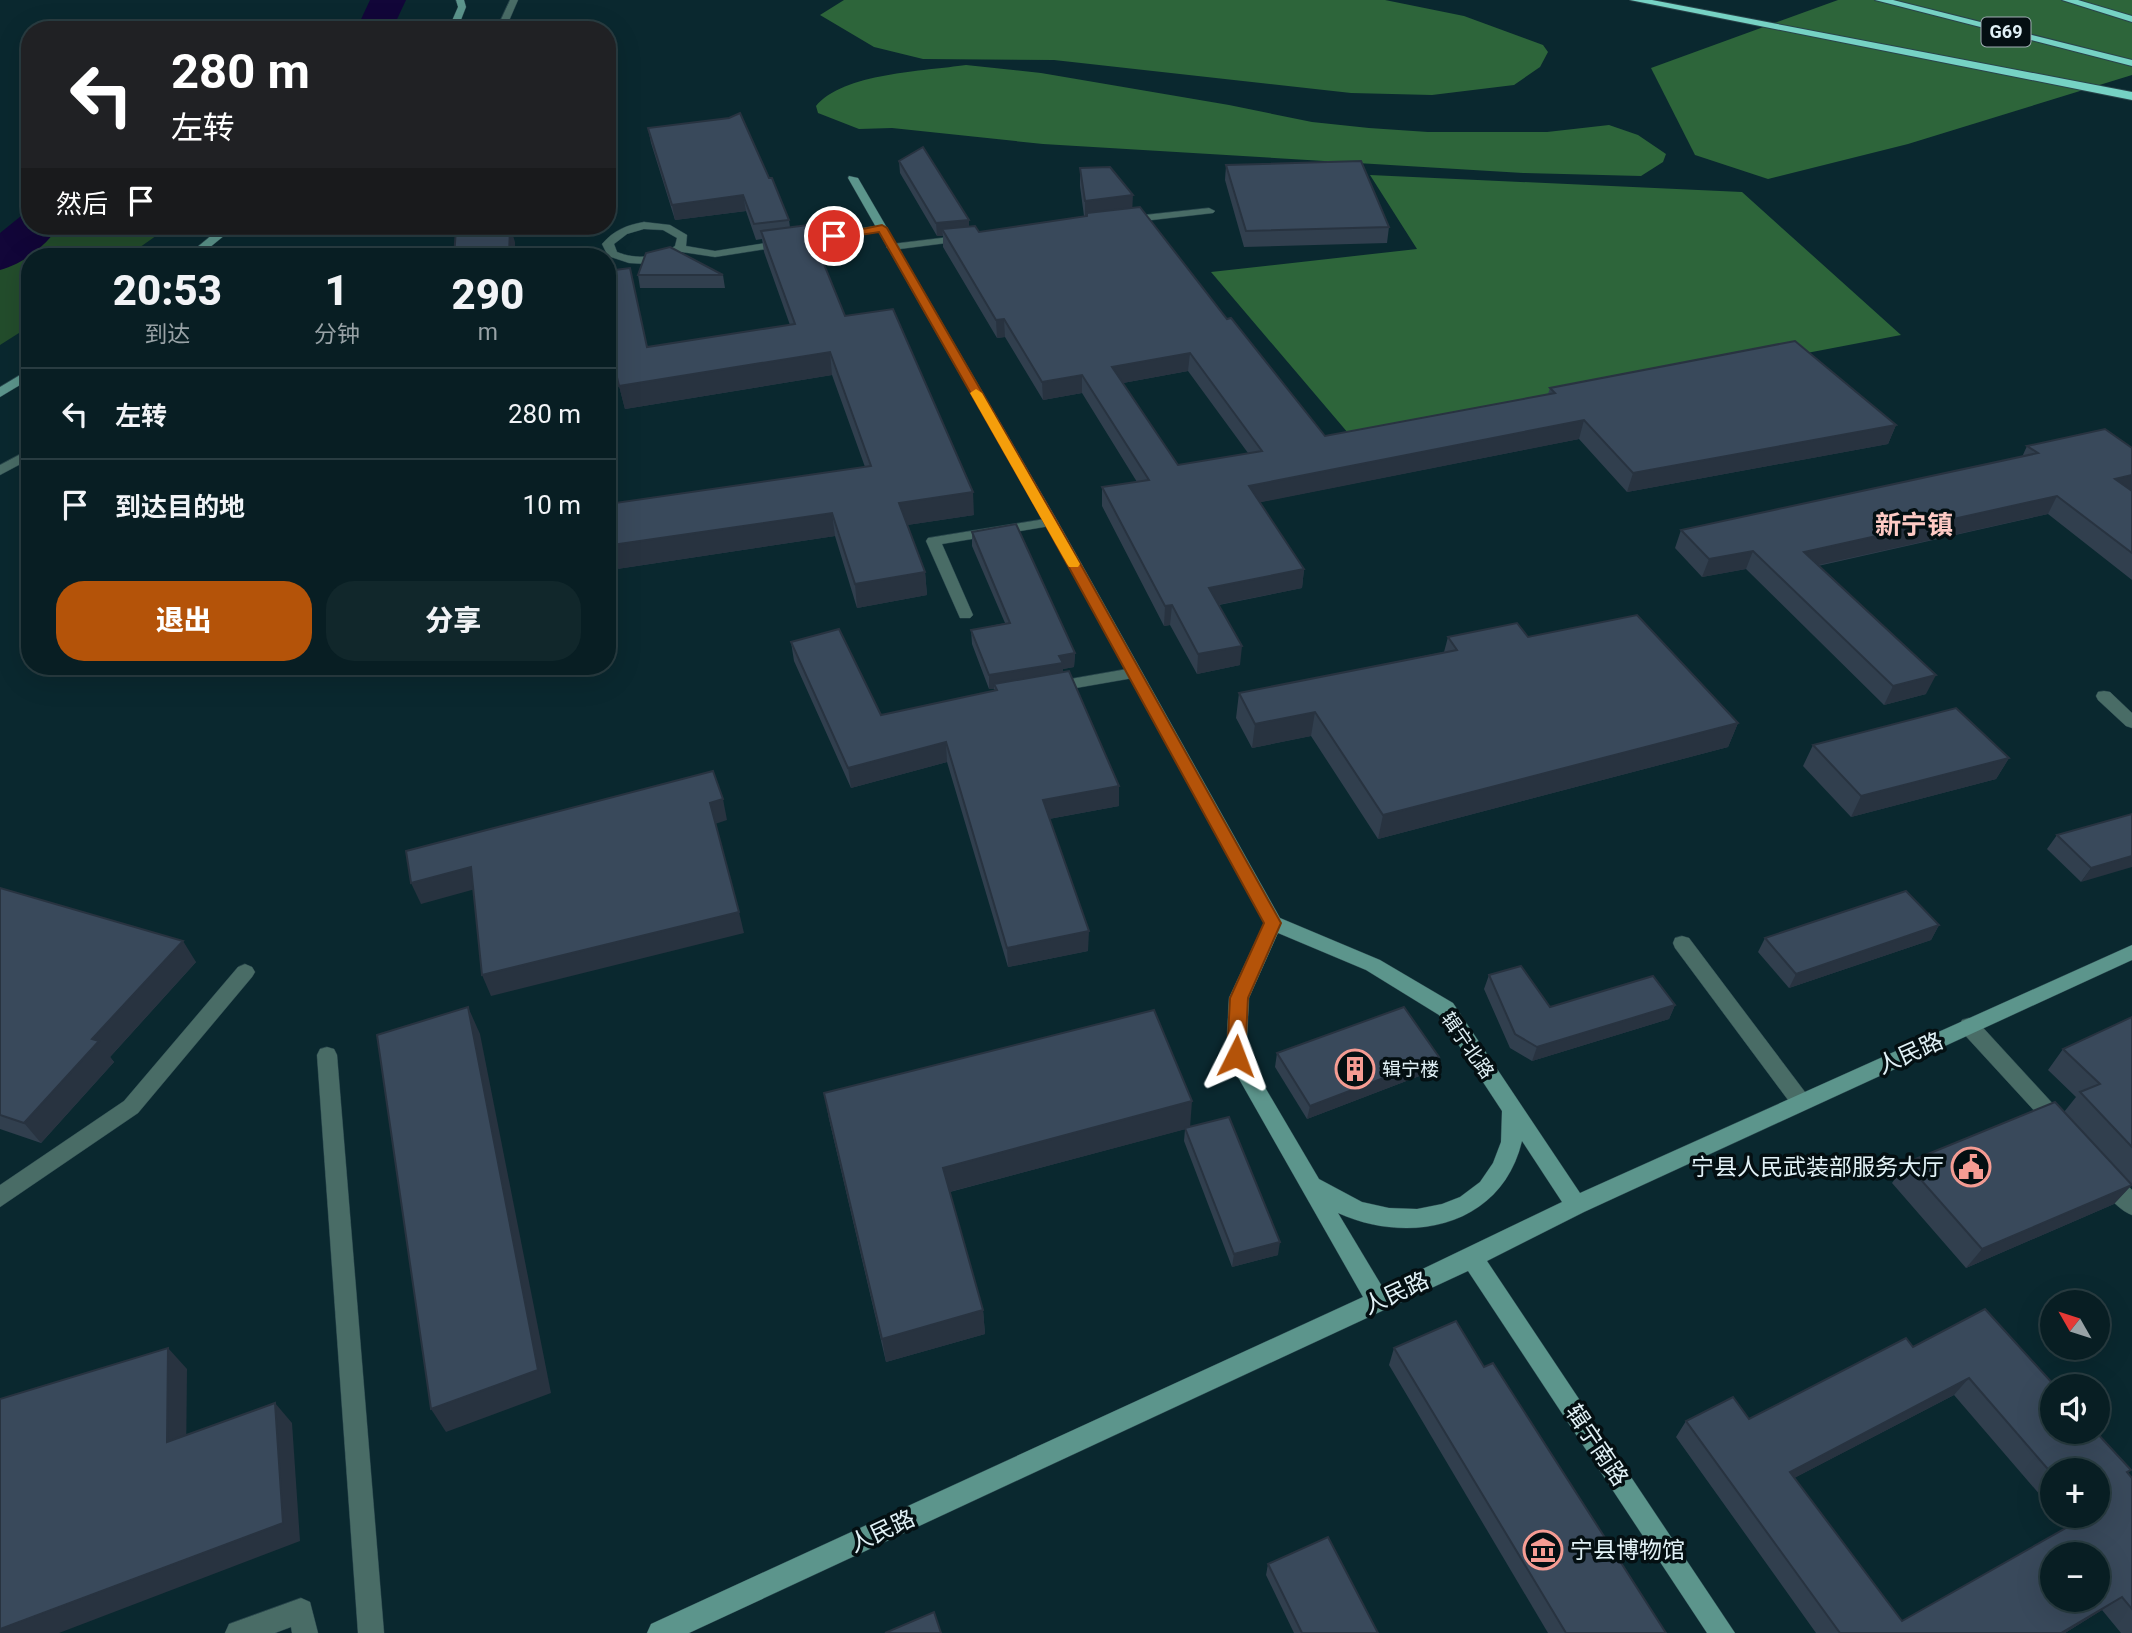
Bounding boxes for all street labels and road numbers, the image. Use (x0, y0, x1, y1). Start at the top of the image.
road number: G69 (1982, 17, 2030, 46)
street label: 辑宁北路 (1436, 1008, 1499, 1083)
street label: 人民路 (1873, 1027, 1947, 1080)
street label: 人民路 (1359, 1267, 1433, 1320)
street label: 辑宁南路 (1560, 1400, 1634, 1491)
street label: 人民路 (845, 1505, 919, 1558)

